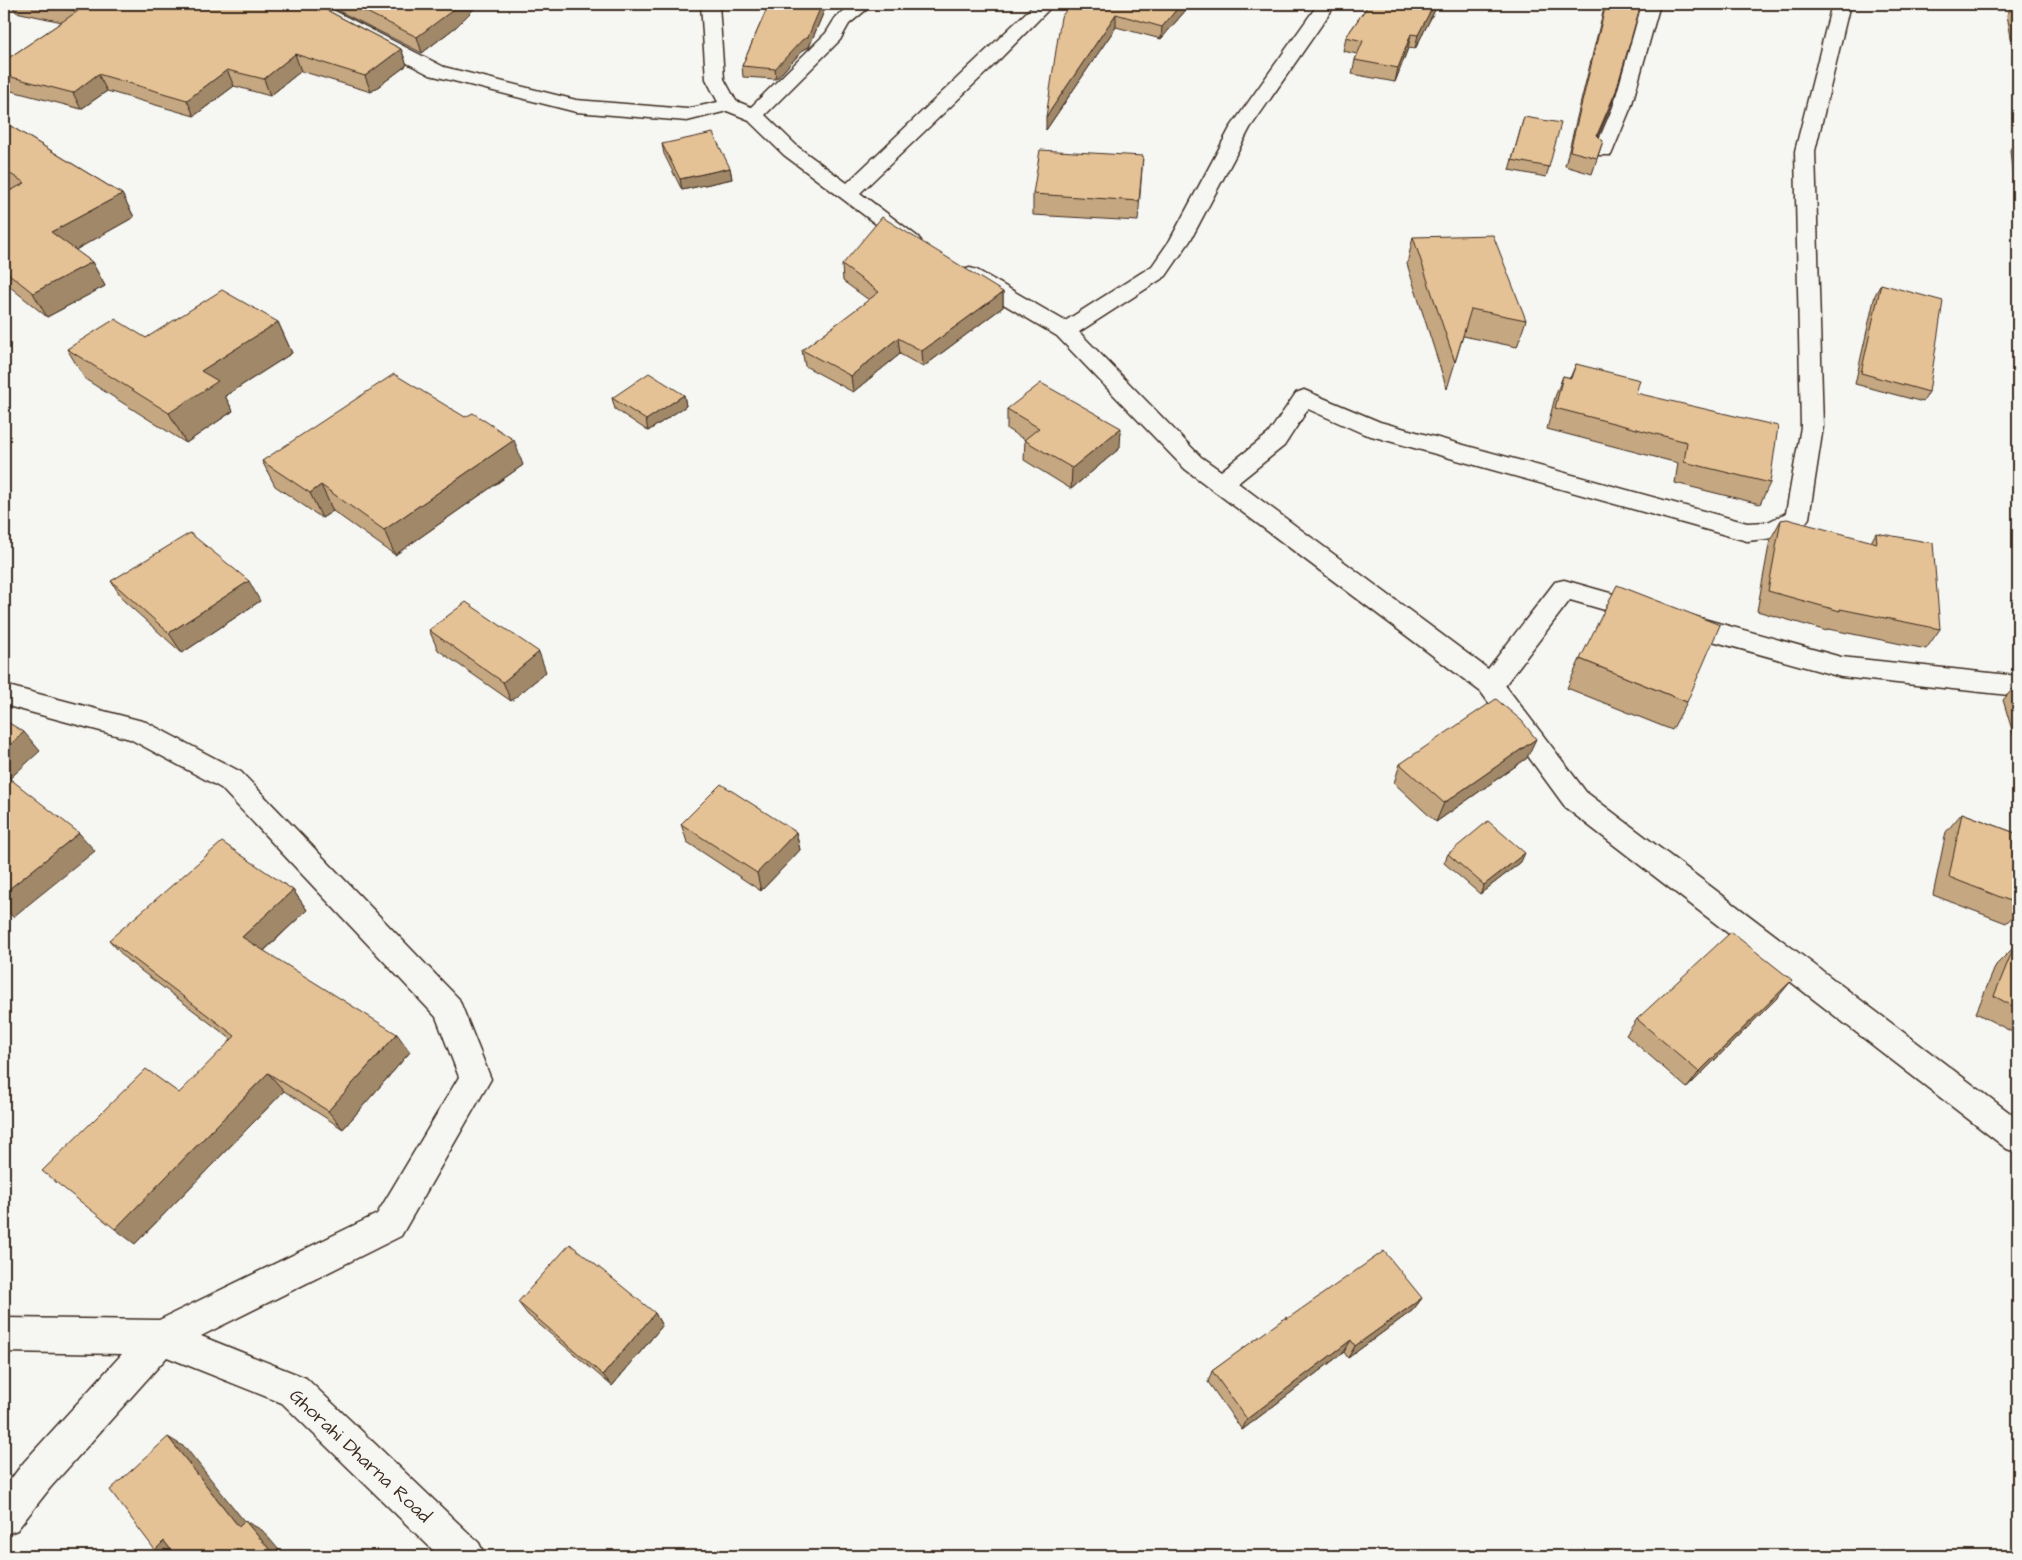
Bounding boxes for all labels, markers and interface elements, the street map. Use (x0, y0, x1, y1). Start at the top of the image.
street label: Ghorahi Dharna Road (283, 1383, 437, 1529)

